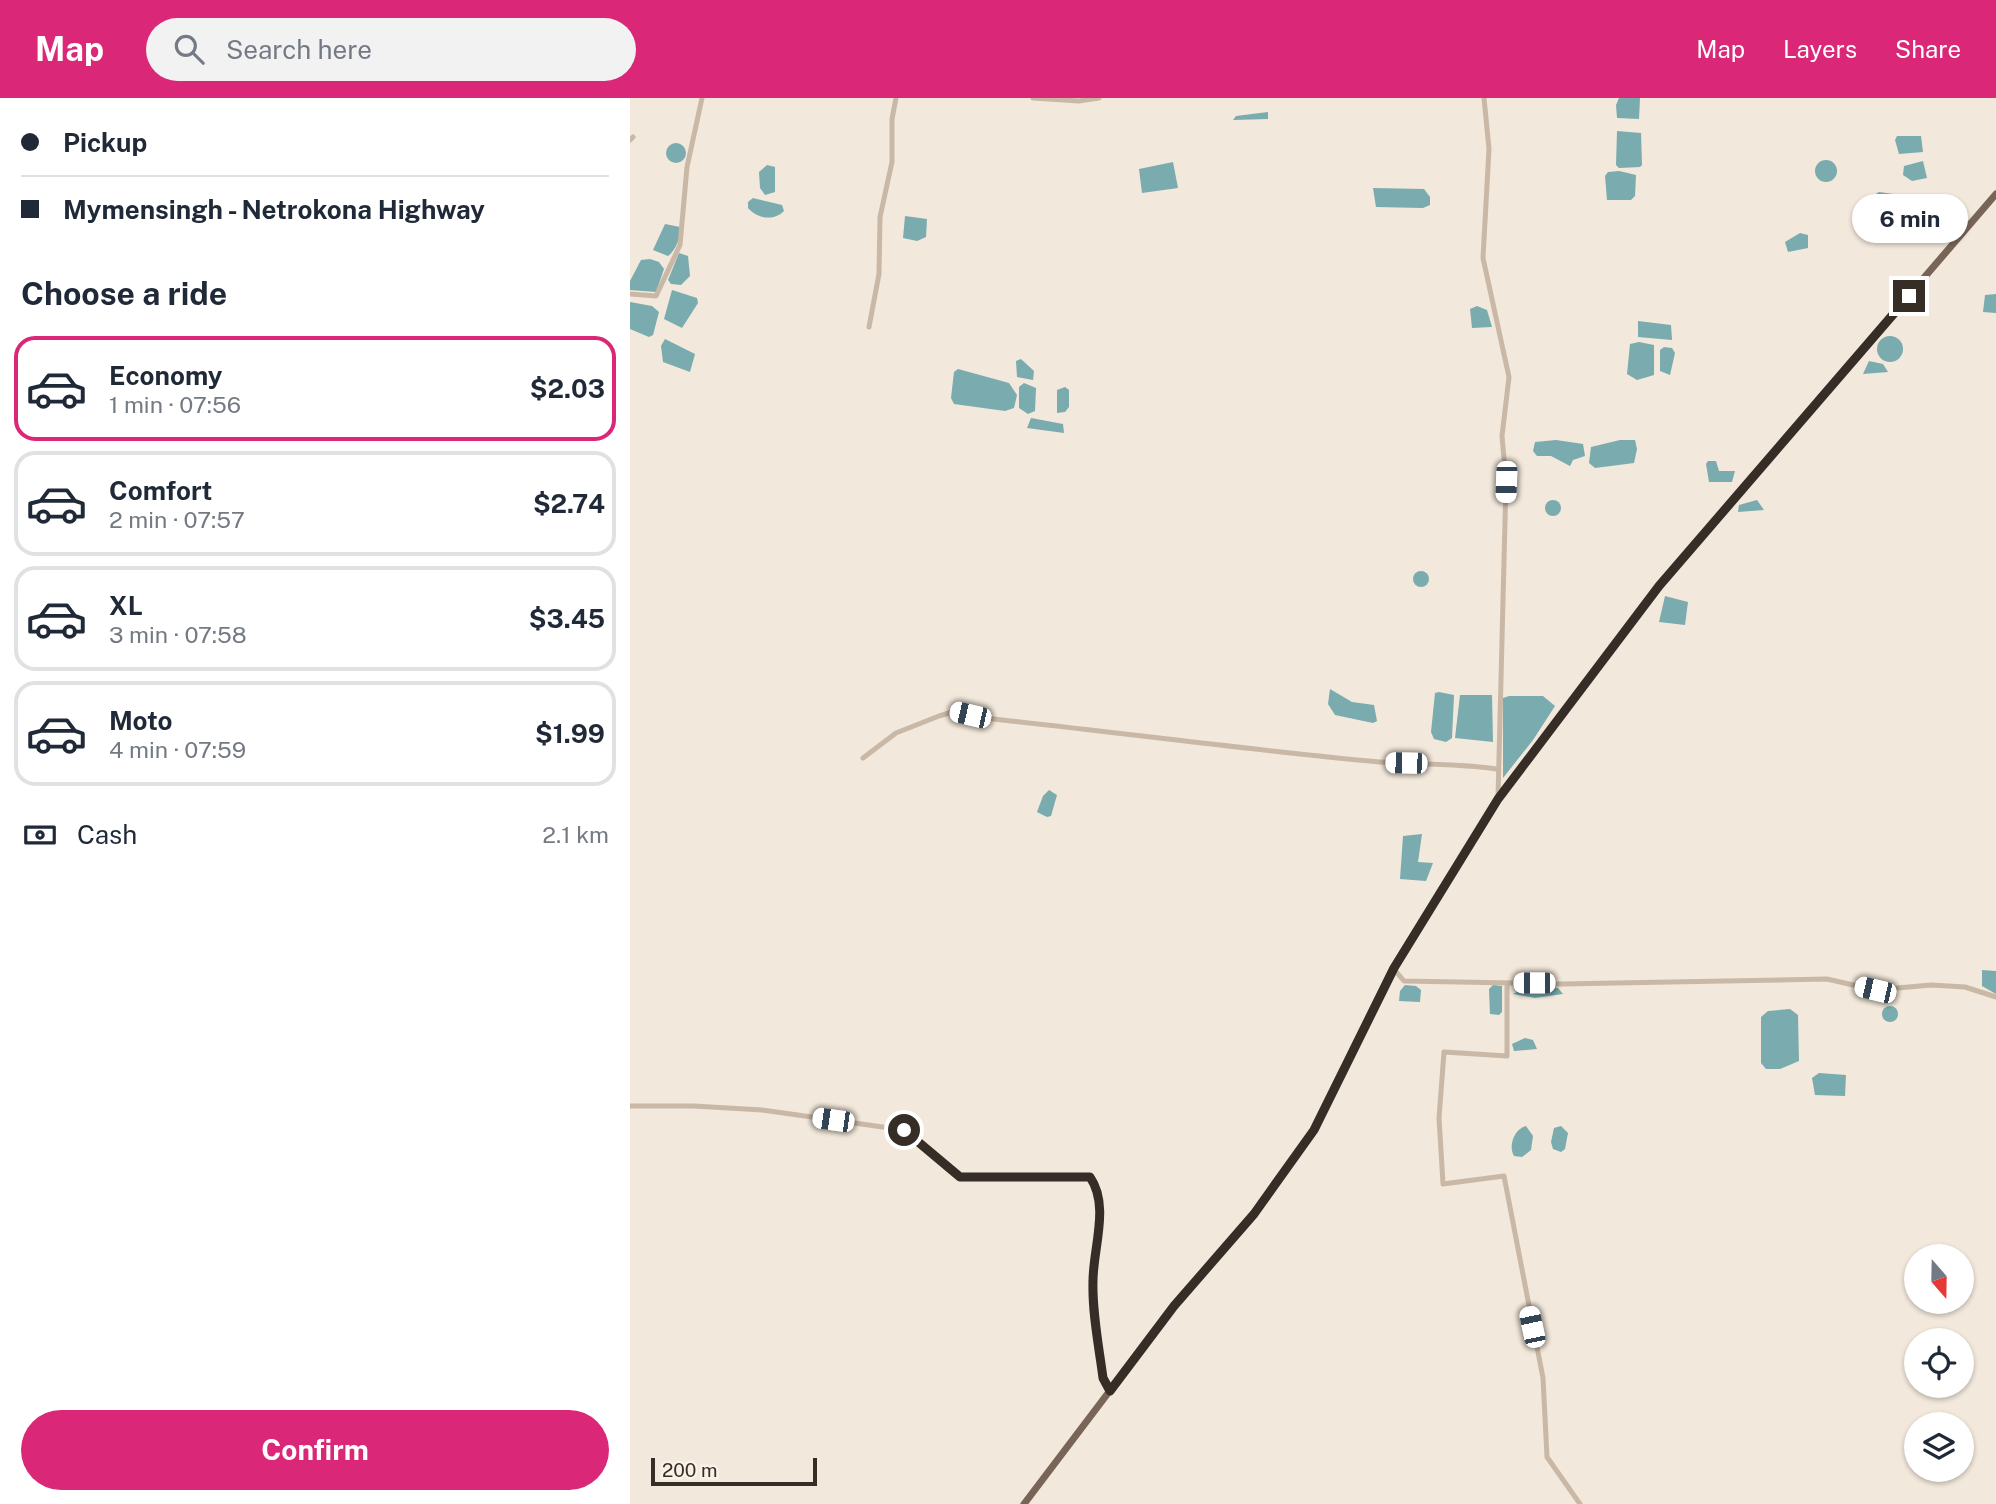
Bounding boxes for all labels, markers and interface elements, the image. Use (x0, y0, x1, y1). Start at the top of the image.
search box (146, 18, 636, 81)
text: Map (35, 30, 104, 68)
icon: search (170, 30, 208, 68)
text: Search here (226, 34, 372, 65)
text: Map (1696, 35, 1745, 63)
text: Layers (1783, 35, 1857, 63)
text: Share (1895, 35, 1961, 63)
text: Pickup (63, 127, 147, 158)
text: Mymensingh - Netrokona Highway (63, 194, 485, 225)
callout: 6 min (1851, 194, 1967, 244)
text: 6 min (1880, 205, 1940, 232)
text: Choose a ride (21, 275, 227, 312)
route end (1893, 280, 1925, 312)
icon: car (25, 357, 88, 420)
text: Economy (109, 360, 222, 391)
text: $2.03 (530, 373, 605, 404)
text: 1 min · 07:56 (109, 391, 241, 418)
car (1495, 461, 1518, 503)
icon: car (25, 472, 88, 535)
text: Comfort (109, 475, 212, 506)
text: $2.74 (533, 488, 605, 519)
text: 2 min · 07:57 (109, 506, 245, 533)
icon: car (25, 587, 88, 650)
text: XL (109, 590, 143, 621)
text: $3.45 (529, 603, 605, 634)
text: 3 min · 07:58 (109, 621, 247, 648)
car (948, 700, 993, 730)
icon: car (25, 702, 88, 765)
text: Moto (109, 705, 172, 736)
text: $1.99 (535, 718, 605, 749)
text: 4 min · 07:59 (109, 736, 246, 763)
car (1385, 752, 1428, 774)
icon: cash (21, 816, 59, 854)
text: Cash (77, 819, 137, 850)
text: 2.1 km (542, 821, 609, 848)
car (1514, 973, 1556, 994)
car (1853, 975, 1898, 1005)
car (811, 1107, 856, 1133)
route start (888, 1114, 920, 1146)
north arrow (1904, 1244, 1974, 1314)
map controls (1904, 1244, 1974, 1482)
car (1518, 1304, 1547, 1350)
button: locate (1904, 1328, 1974, 1398)
button: Confirm (21, 1410, 609, 1490)
button: layers (1904, 1412, 1974, 1482)
scale bar (651, 1455, 817, 1487)
text: 200 m (662, 1459, 718, 1481)

